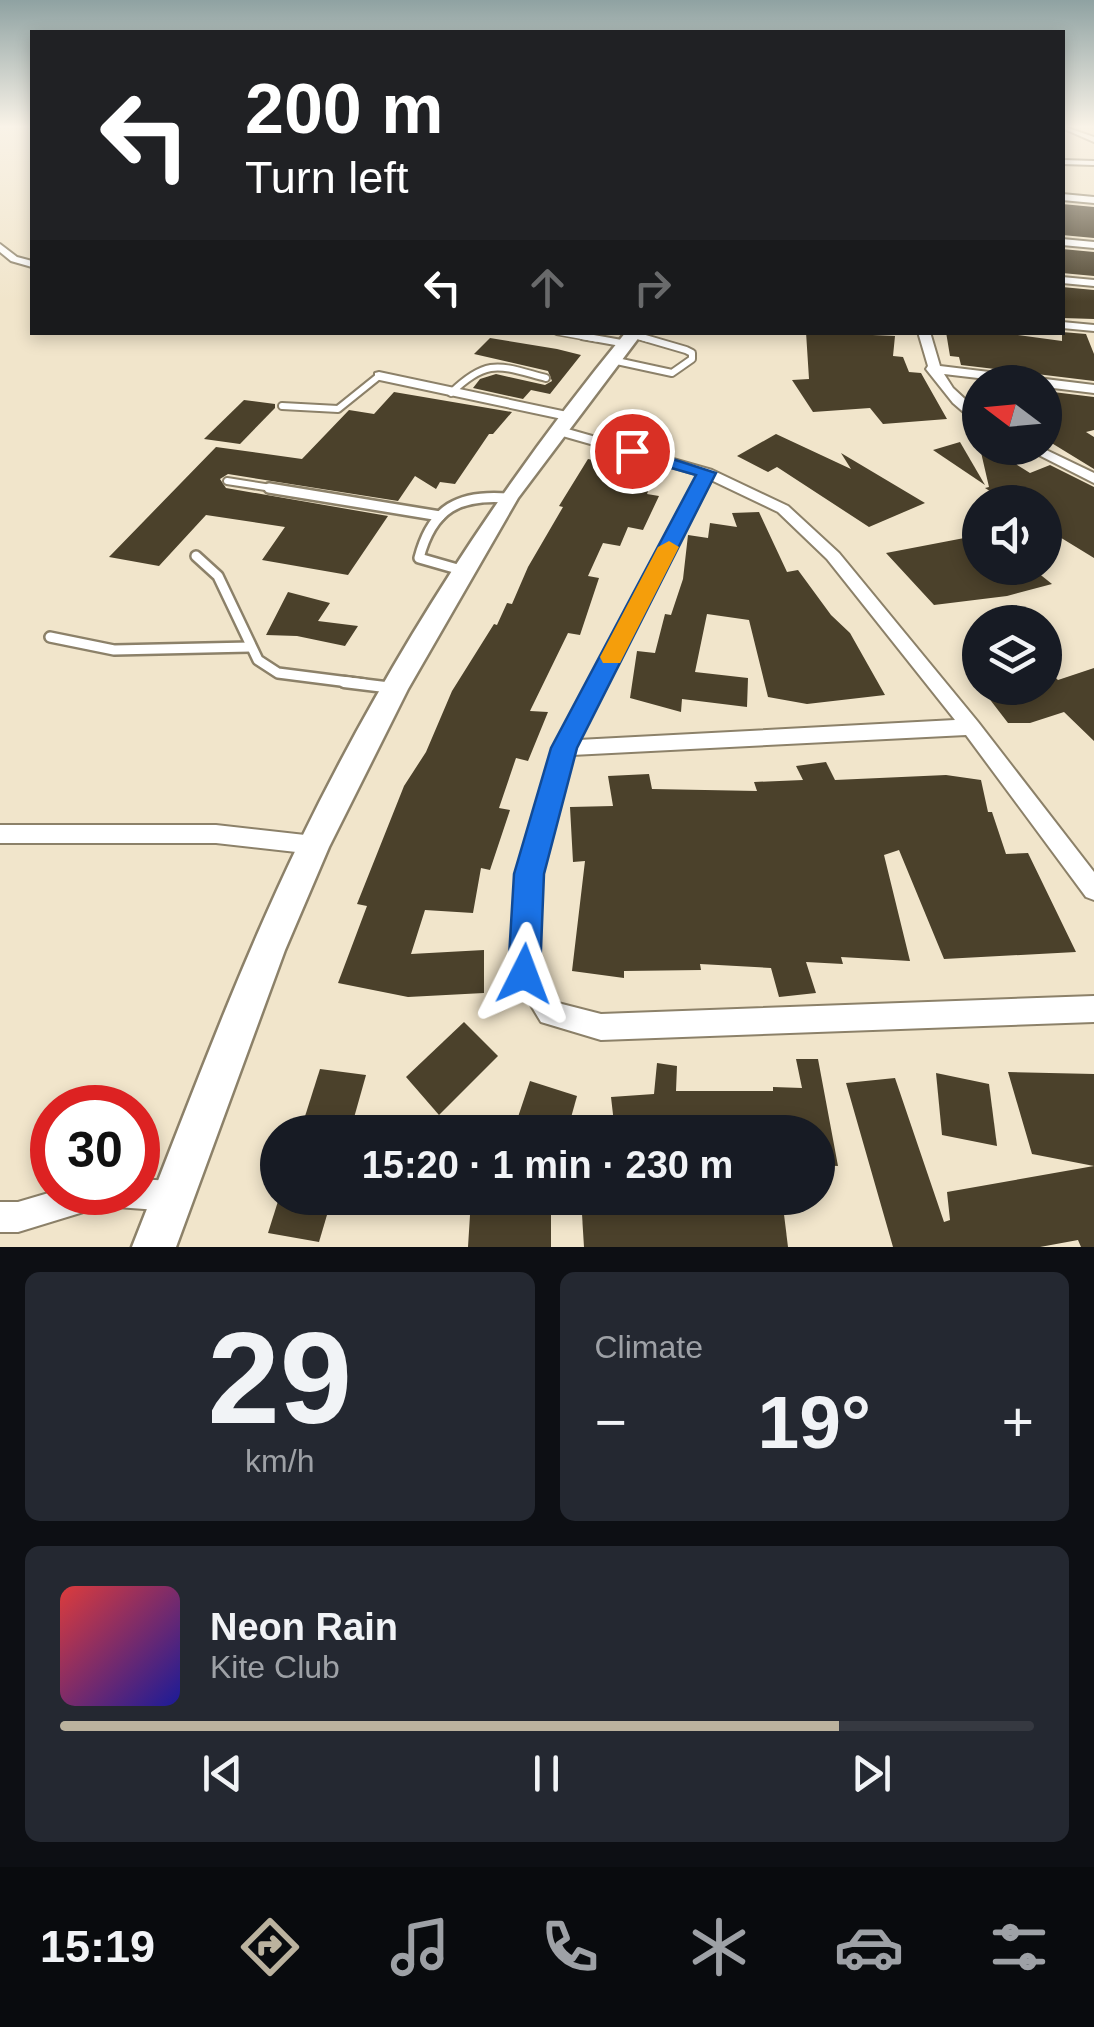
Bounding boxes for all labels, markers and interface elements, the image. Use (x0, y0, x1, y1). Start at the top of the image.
icon: left (80, 70, 210, 200)
text: 200 m (245, 70, 443, 148)
text: Turn left (245, 152, 408, 203)
icon: left (415, 260, 470, 315)
icon: ahead (520, 260, 575, 315)
icon: right (625, 260, 680, 315)
north arrow (962, 365, 1062, 465)
map controls (962, 365, 1062, 705)
pin (590, 409, 675, 494)
icon: arrive (605, 424, 660, 479)
button: sound (962, 485, 1062, 585)
button: layers (962, 605, 1062, 705)
position arrow (472, 922, 576, 1026)
speed limit sign: 30 (30, 1085, 160, 1215)
text: 15:20 · 1 min · 230 m (362, 1144, 733, 1186)
text: 29 (207, 1305, 352, 1451)
text: Climate (595, 1329, 703, 1365)
text: 19° (758, 1380, 871, 1464)
text: − (595, 1391, 627, 1453)
text: + (1002, 1391, 1034, 1453)
text: km/h (245, 1443, 314, 1479)
text: Neon Rain (210, 1606, 398, 1648)
text: Kite Club (210, 1649, 340, 1685)
icon: previous (195, 1746, 250, 1801)
icon: pause (519, 1746, 574, 1801)
icon: next (844, 1746, 899, 1801)
icon: directions (235, 1912, 305, 1982)
icon: music (385, 1912, 455, 1982)
icon: phone (535, 1912, 605, 1982)
icon: climate (684, 1912, 754, 1982)
icon: car (834, 1912, 904, 1982)
icon: filters (984, 1912, 1054, 1982)
text: 15:19 (40, 1921, 155, 1972)

